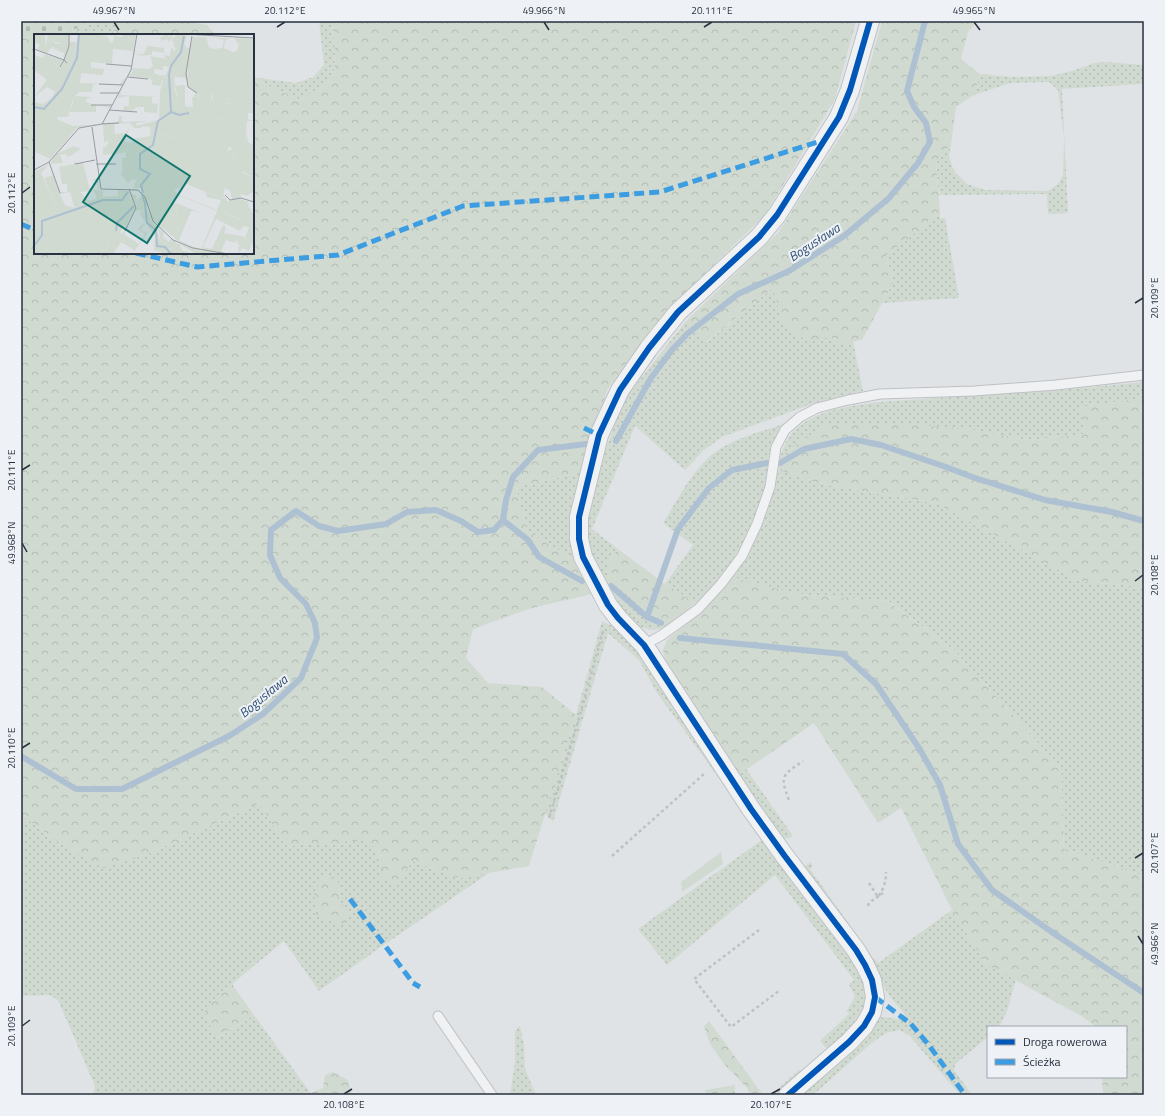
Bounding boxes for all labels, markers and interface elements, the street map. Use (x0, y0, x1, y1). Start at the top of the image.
text: 49.967°N (93, 3, 135, 18)
text: 20.112°E (264, 3, 306, 18)
text: 49.966°N (523, 3, 565, 18)
text: 20.111°E (691, 3, 733, 18)
text: 49.965°N (953, 3, 995, 18)
inset map (34, 34, 254, 254)
text: 20.112°E (4, 172, 19, 214)
water label: Bogusława (784, 217, 845, 266)
text: 20.109°E (1147, 277, 1162, 319)
text: 20.111°E (4, 449, 19, 491)
text: 49.968°N (4, 522, 19, 564)
text: 20.108°E (1147, 554, 1162, 596)
water label: Bogusława (234, 669, 293, 722)
text: 20.110°E (4, 727, 19, 769)
text: 20.107°E (1147, 832, 1162, 874)
text: 49.966°N (1147, 923, 1162, 965)
text: 20.109°E (4, 1005, 19, 1047)
legend (987, 1026, 1127, 1078)
text: Droga rowerowa (1023, 1032, 1107, 1051)
text: Ścieżka (1023, 1052, 1061, 1071)
text: 20.108°E (323, 1097, 365, 1112)
text: 20.107°E (750, 1097, 792, 1112)

